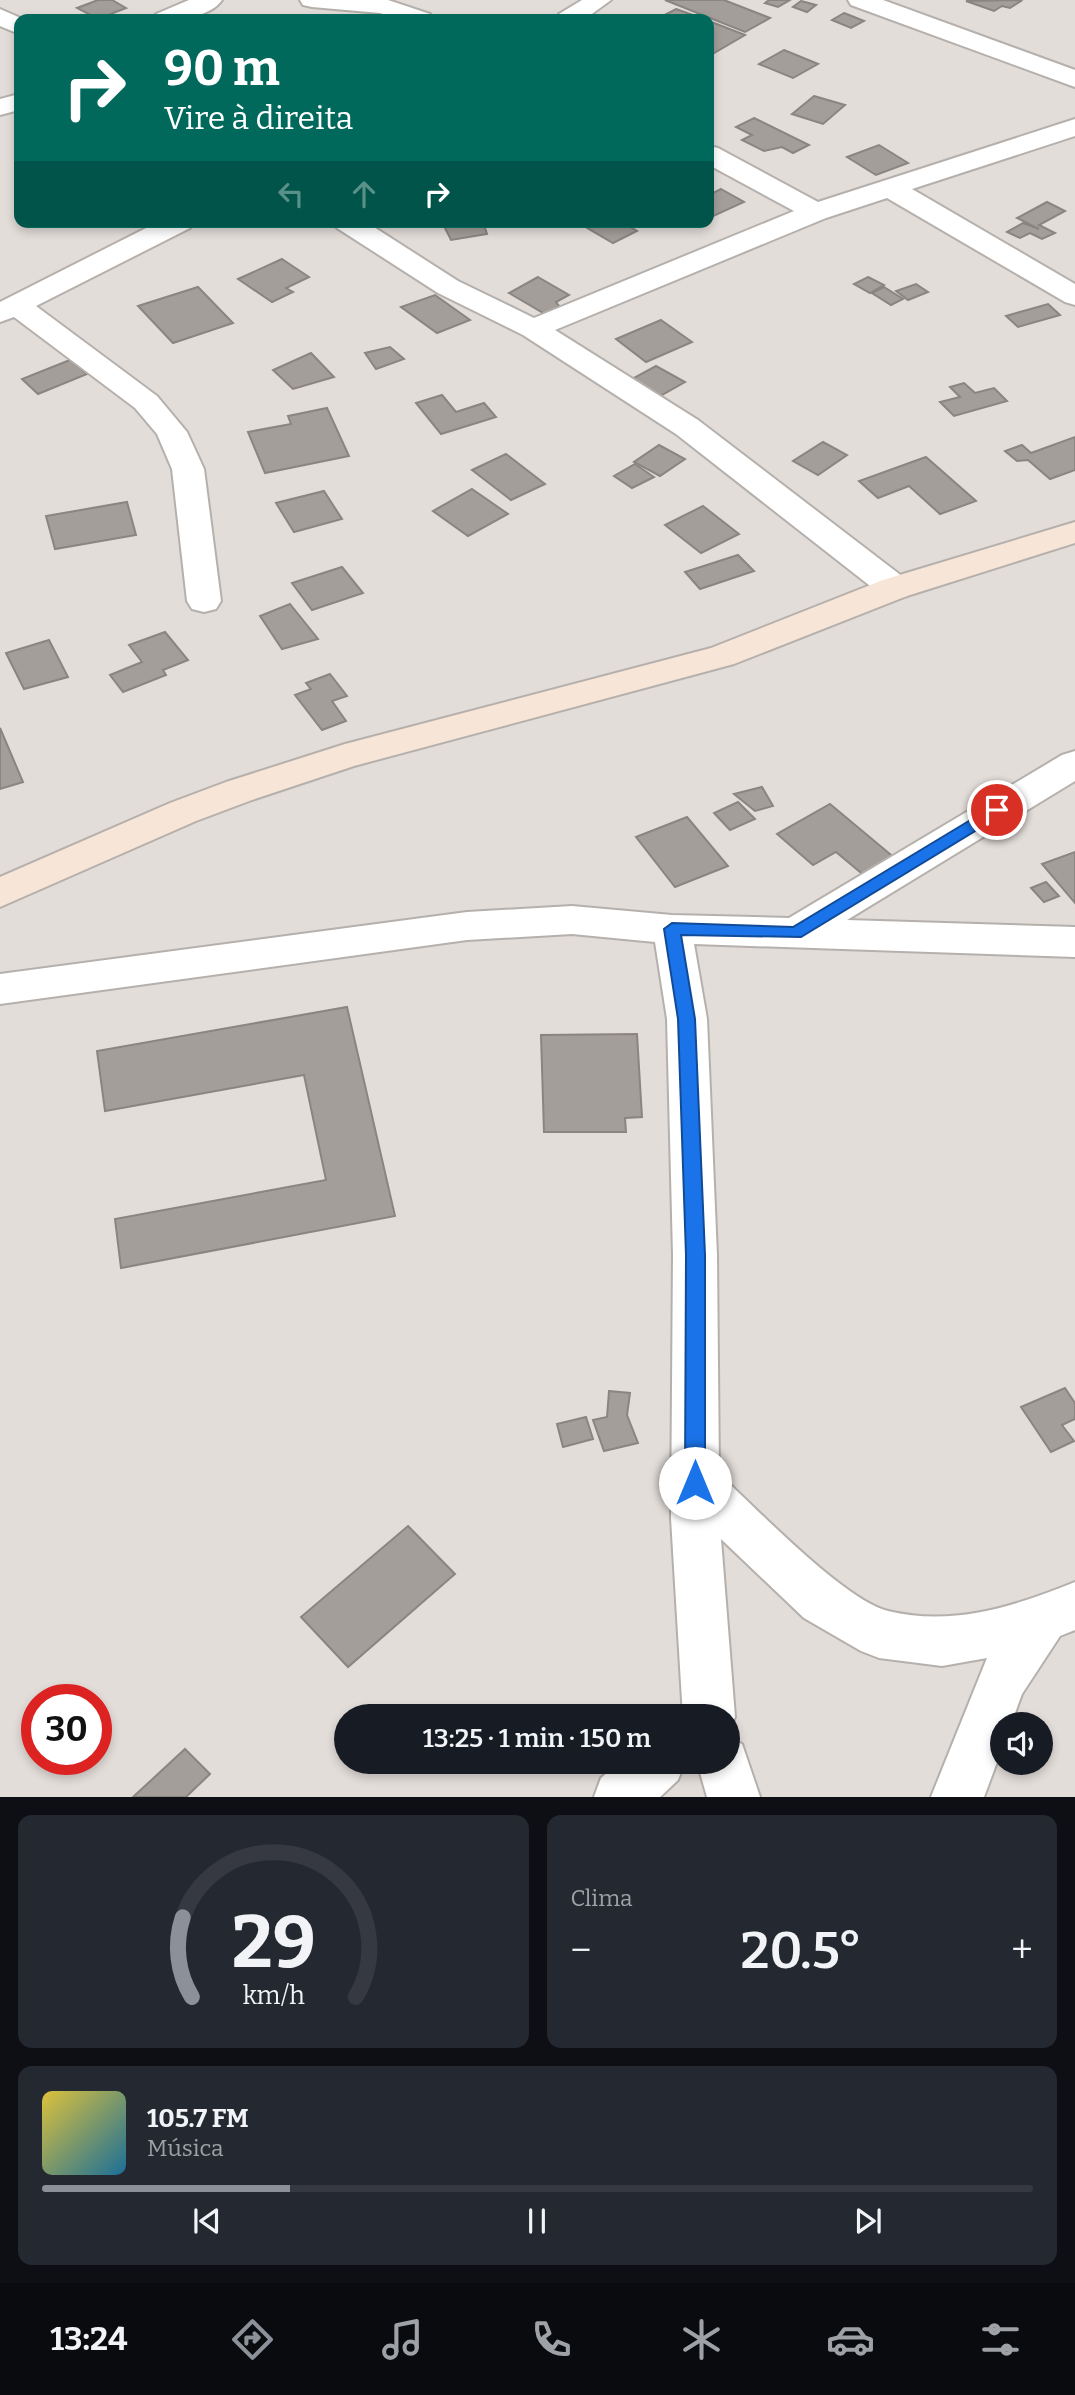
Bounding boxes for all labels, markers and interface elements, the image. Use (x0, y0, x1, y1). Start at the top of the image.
text: 90 m (164, 39, 280, 98)
icon: right (49, 42, 140, 133)
text: Vire à direita (164, 99, 353, 137)
icon: left (272, 175, 310, 213)
icon: ahead (345, 175, 383, 213)
icon: right (418, 175, 456, 213)
pin (967, 780, 1027, 840)
icon: arrive (978, 791, 1016, 829)
position arrow (658, 1446, 732, 1520)
speed limit sign: 30 (21, 1684, 112, 1775)
map controls (990, 1712, 1053, 1775)
button: sound (990, 1712, 1053, 1775)
text: 13:25 · 1 min · 150 m (423, 1723, 651, 1754)
text: Clima (571, 1884, 633, 1912)
text: 29 (231, 1900, 315, 1987)
text: 20.5° (741, 1919, 862, 1982)
text: − (571, 1927, 591, 1973)
text: + (1011, 1927, 1033, 1973)
text: km/h (242, 1981, 305, 2011)
text: 105.7 FM (147, 2103, 249, 2134)
text: Música (147, 2134, 224, 2162)
icon: previous (188, 2202, 226, 2240)
icon: pause (518, 2202, 556, 2240)
icon: next (849, 2202, 887, 2240)
icon: directions (228, 2315, 277, 2364)
icon: music (378, 2315, 427, 2364)
icon: phone (527, 2315, 576, 2364)
icon: climate (677, 2315, 726, 2364)
icon: car (826, 2315, 875, 2364)
icon: filters (976, 2315, 1025, 2364)
text: 13:24 (50, 2320, 127, 2358)

